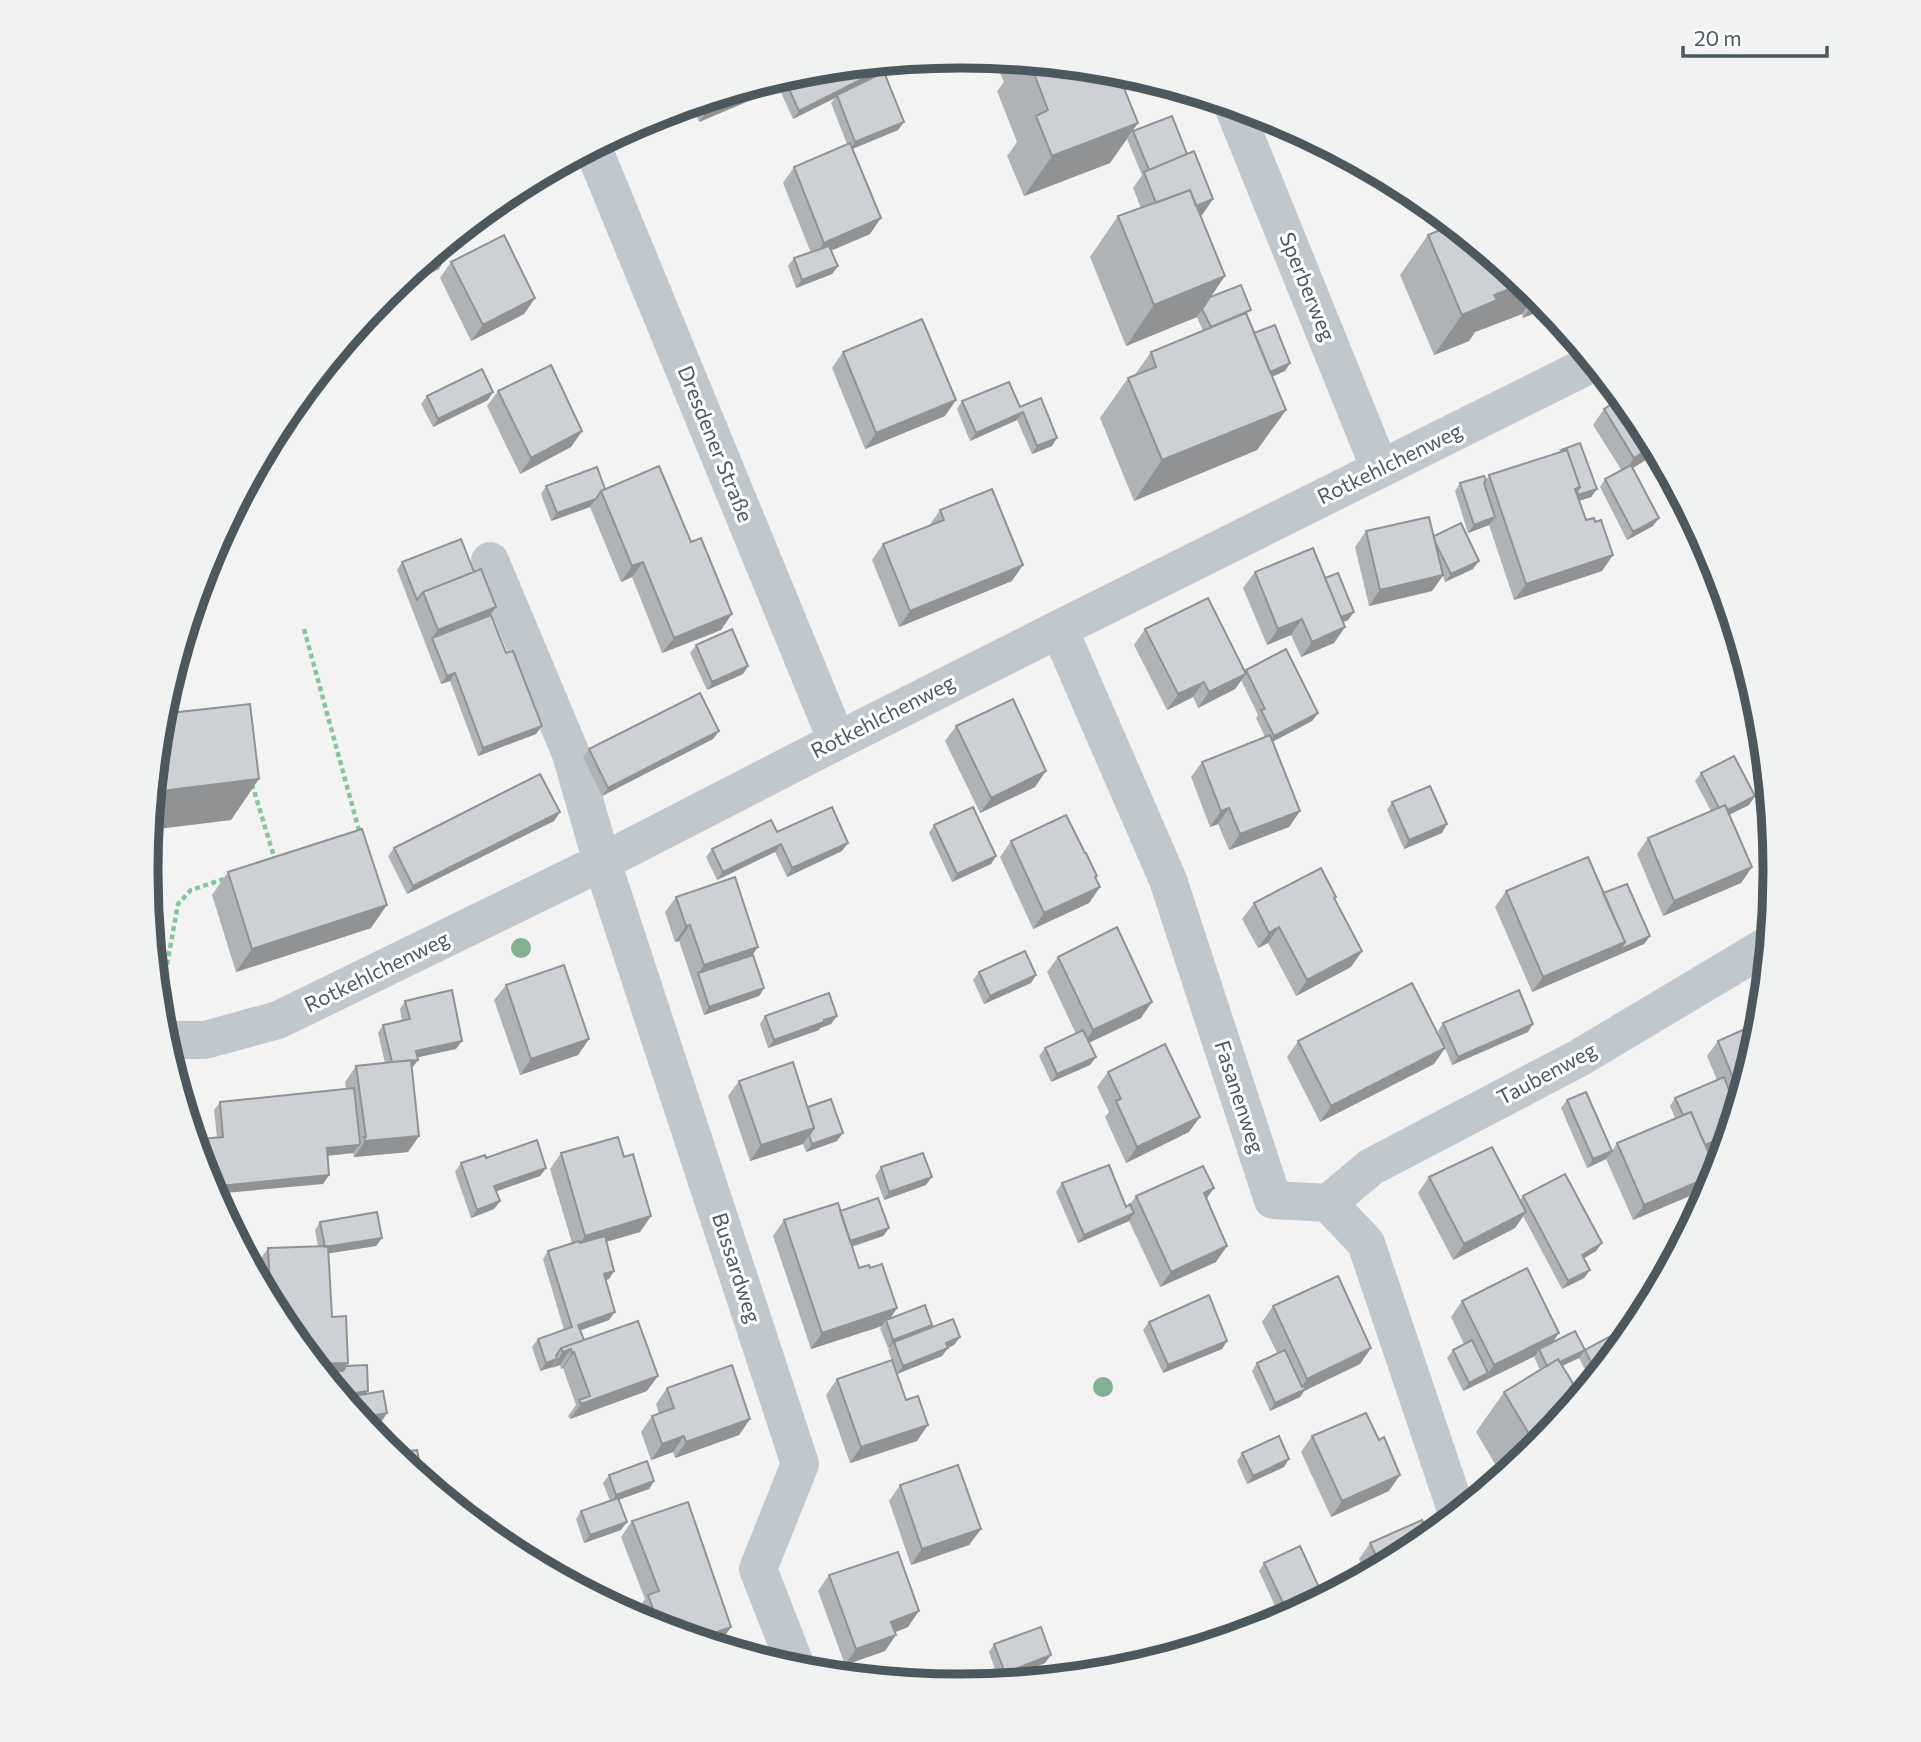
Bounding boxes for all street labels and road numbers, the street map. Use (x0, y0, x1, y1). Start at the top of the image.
street label: Sperberweg (1275, 228, 1342, 344)
street label: Dresdener Straße (674, 362, 759, 525)
street label: Rotkehlchenweg (1313, 417, 1466, 509)
street label: Rotkehlchenweg (806, 669, 958, 763)
street label: Rotkehlchenweg (300, 925, 453, 1017)
street label: Taubenweg (1492, 1036, 1600, 1109)
street label: Fasanenweg (1210, 1037, 1270, 1156)
street label: Bussardweg (708, 1209, 767, 1326)

